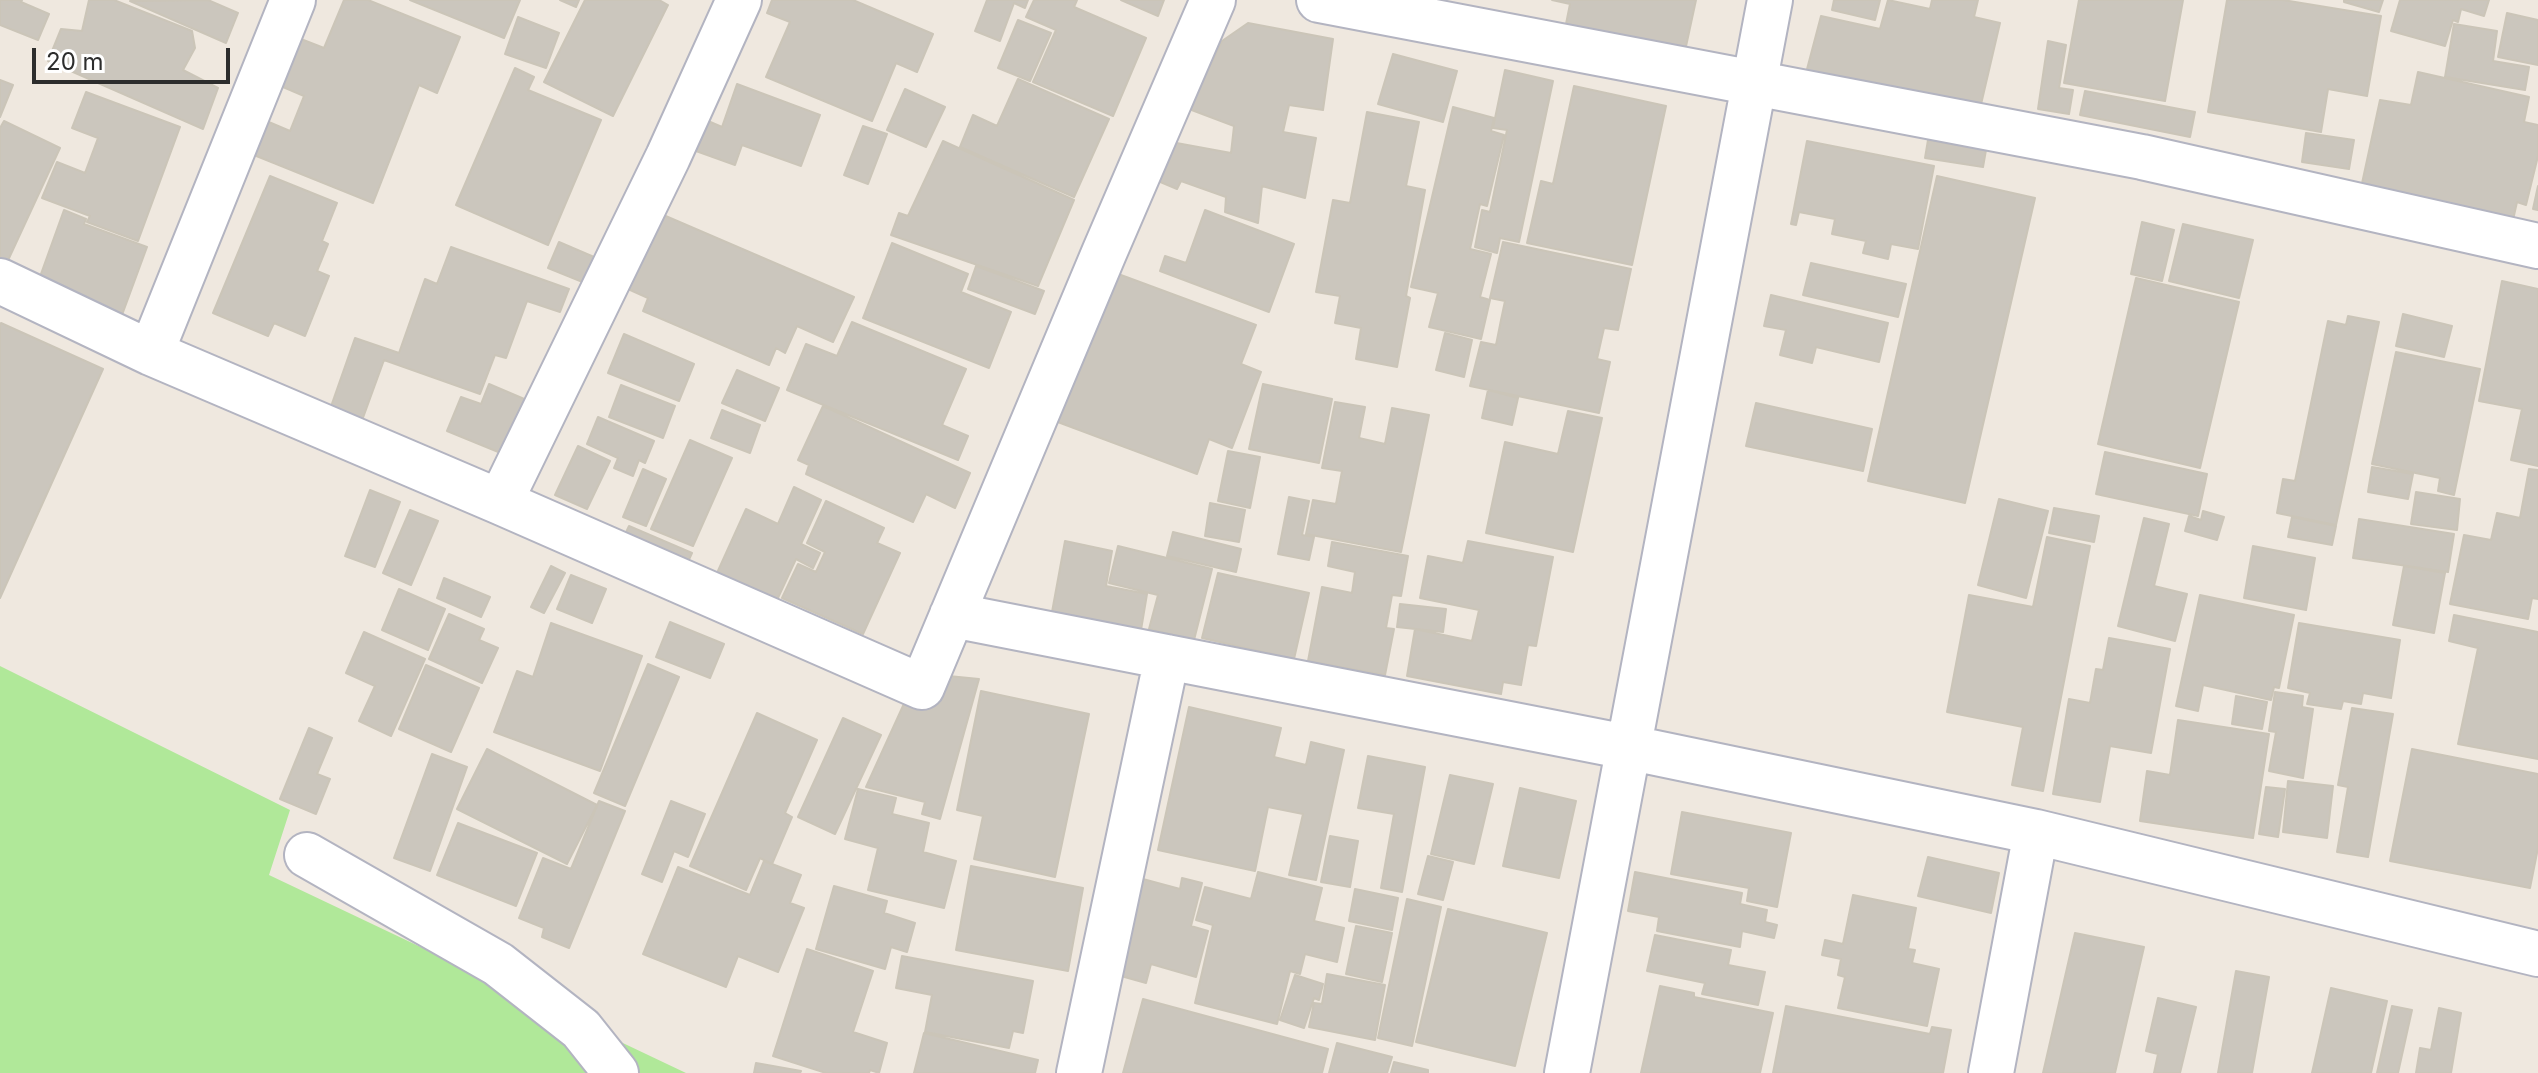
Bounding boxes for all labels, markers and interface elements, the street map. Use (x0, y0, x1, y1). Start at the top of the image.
scale bar (36, 32, 234, 82)
text: 20 m (46, 47, 104, 76)

